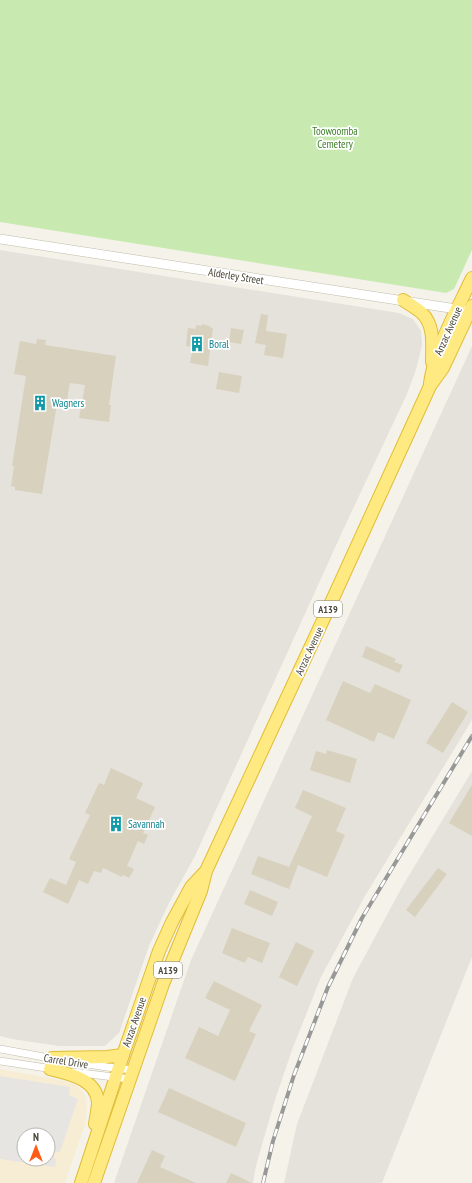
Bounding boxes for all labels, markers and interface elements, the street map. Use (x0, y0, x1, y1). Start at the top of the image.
park label: Toowoomba Cemetery (312, 124, 358, 151)
street label: Alderley Street (207, 265, 265, 287)
street label: Anzac Avenue (431, 304, 465, 358)
building icon: Boral (188, 335, 206, 353)
place label: Boral (209, 337, 229, 351)
building icon: Wagners (31, 394, 49, 412)
place label: Wagners (52, 396, 85, 410)
road number: A139 (314, 601, 342, 617)
street label: Anzac Avenue (292, 624, 327, 678)
building icon: Savannah (107, 815, 125, 833)
place label: Savannah (128, 817, 165, 831)
road number: A139 (154, 962, 182, 978)
street label: Anzac Avenue (119, 995, 149, 1049)
street label: Carrel Drive (43, 1051, 90, 1071)
north arrow (16, 1127, 56, 1167)
text: N (33, 1130, 39, 1144)

